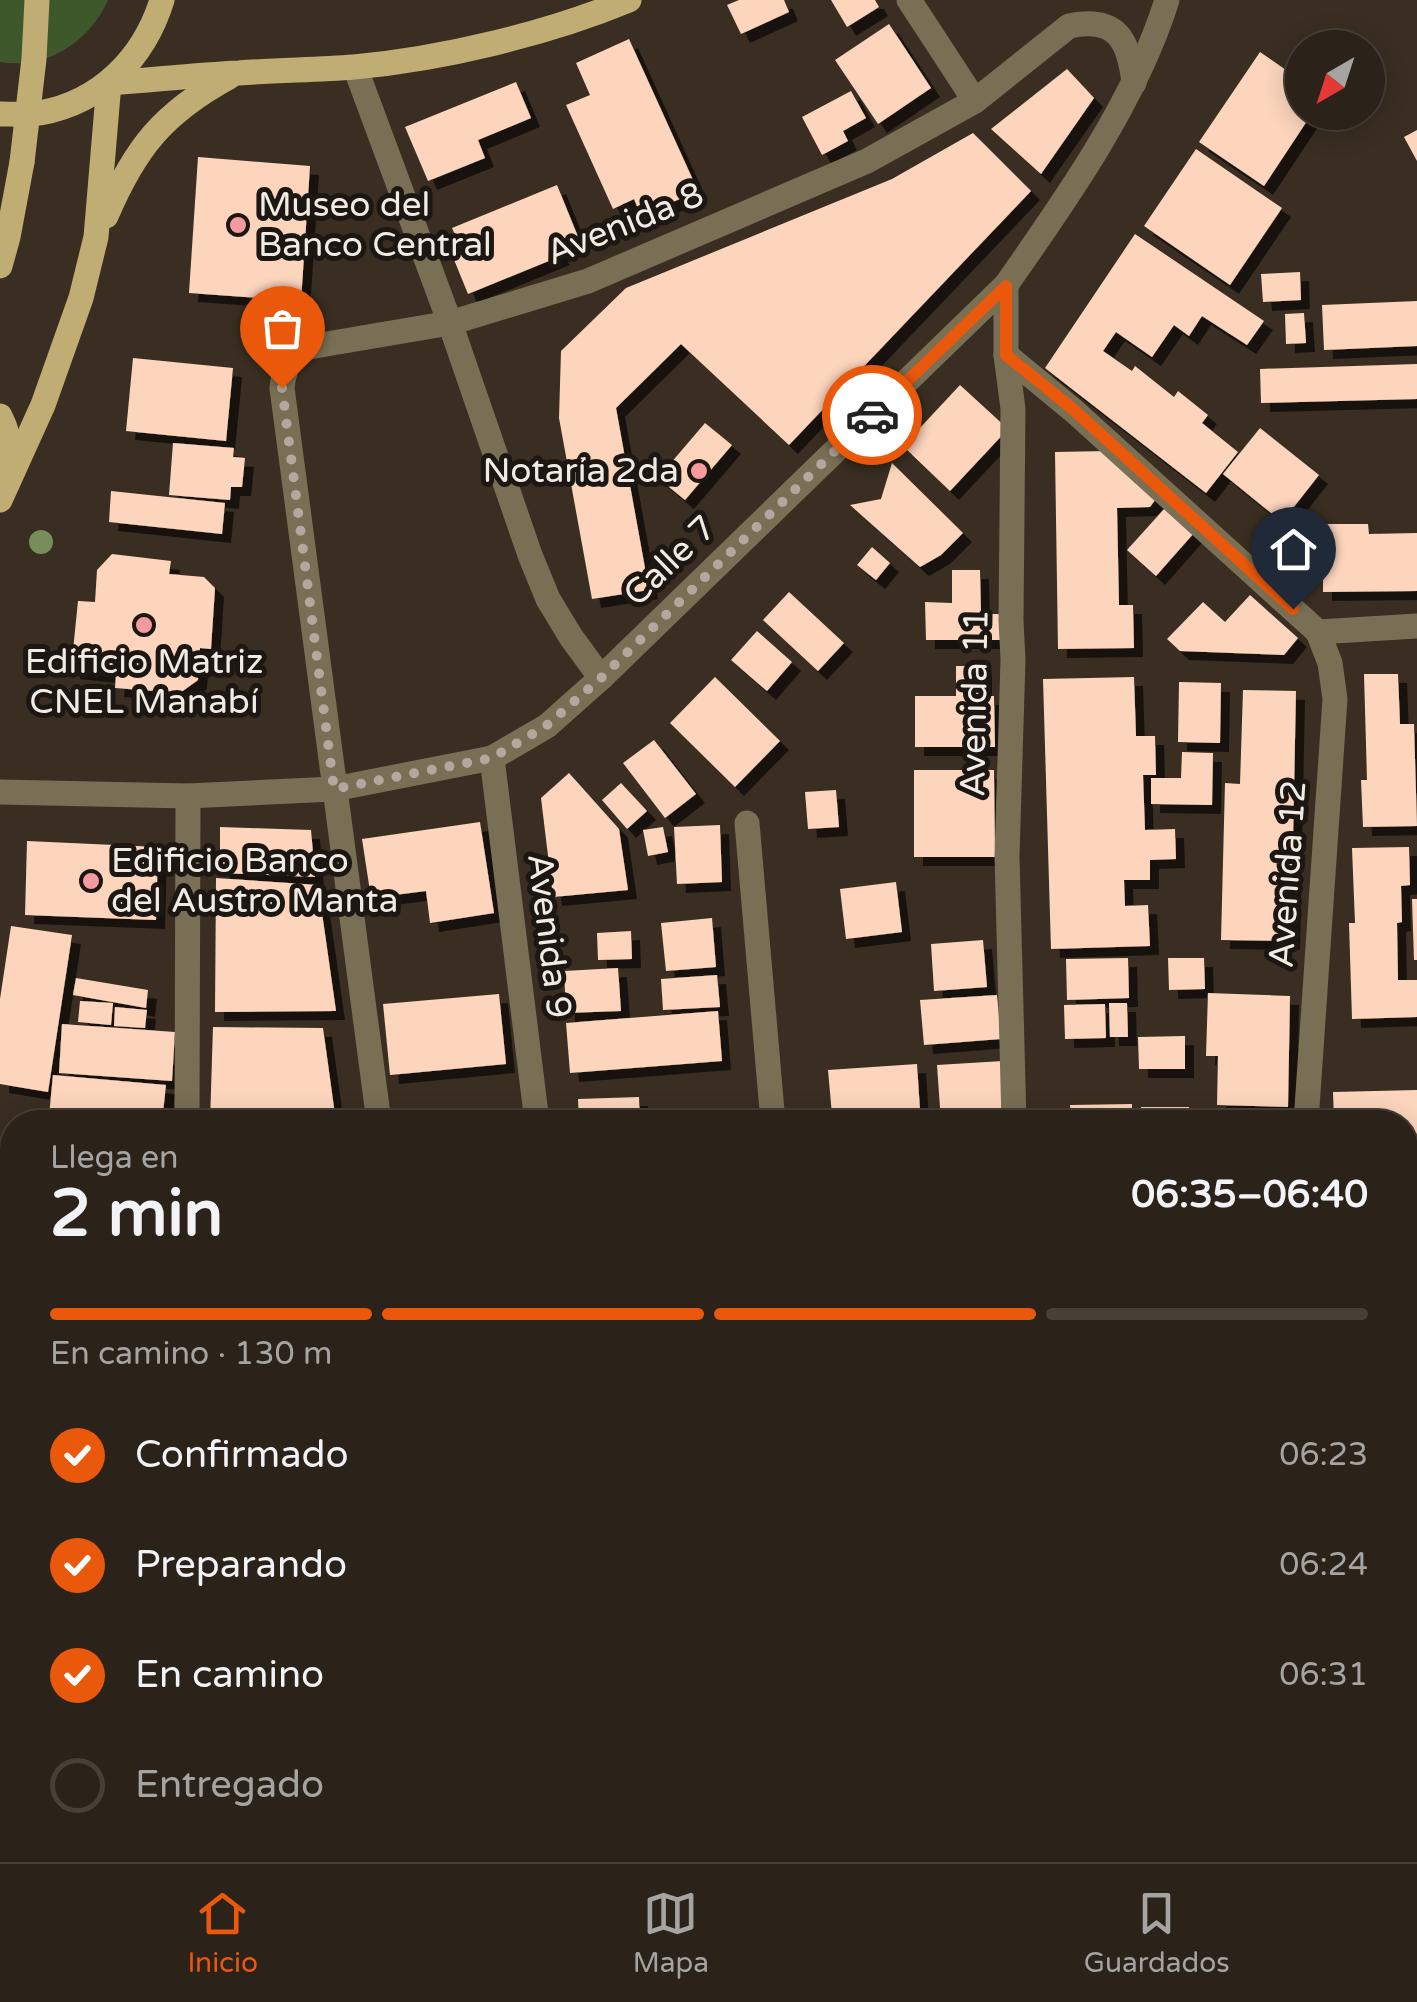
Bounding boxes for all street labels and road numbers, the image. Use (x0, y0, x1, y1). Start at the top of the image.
street label: Avenida 8 (540, 173, 710, 275)
street label: Calle 7 (615, 507, 725, 615)
street label: Avenida 11 (952, 609, 998, 797)
street label: Avenida 12 (1261, 779, 1315, 969)
street label: Avenida 9 (518, 851, 580, 1021)

